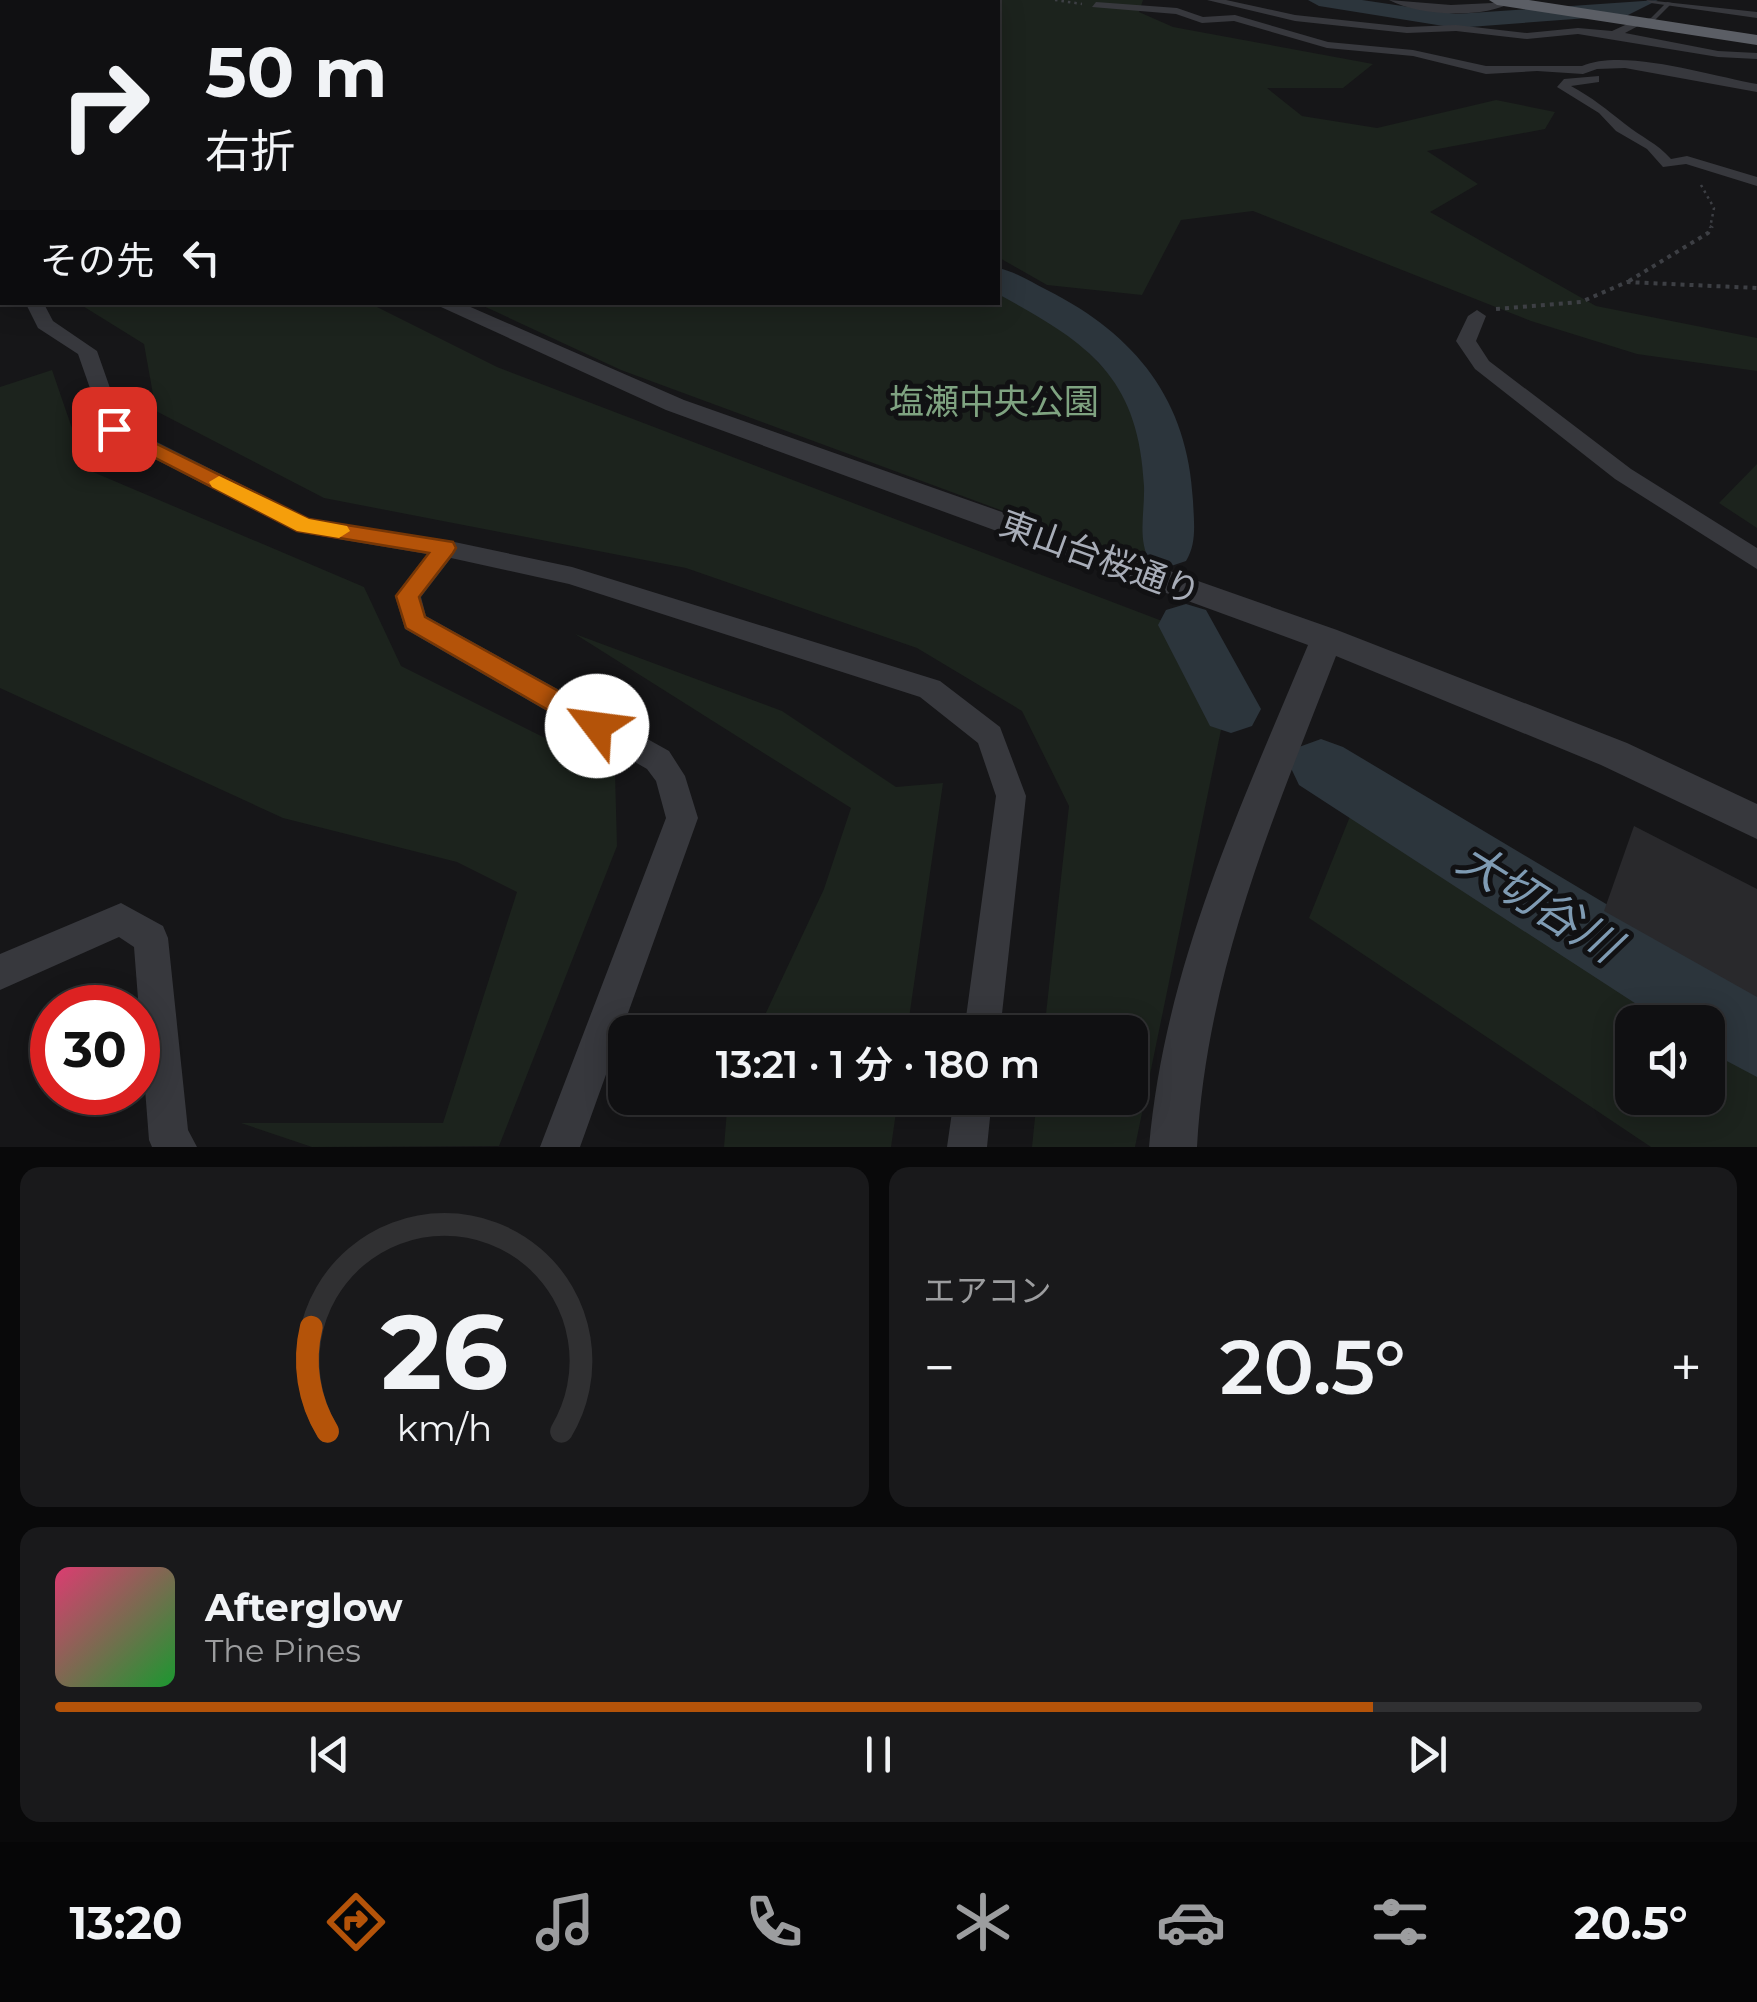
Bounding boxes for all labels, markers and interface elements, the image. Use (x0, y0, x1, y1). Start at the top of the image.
text: 50 m (205, 29, 387, 115)
icon: right (40, 40, 170, 170)
text: 右折 (205, 123, 295, 178)
icon: left (174, 230, 229, 285)
text: その先 (40, 237, 154, 284)
park label: 塩瀬中央公園 (889, 380, 1099, 423)
pin (72, 387, 157, 472)
icon: arrive (87, 402, 142, 457)
street label: 東山台桜通り (994, 501, 1206, 614)
position arrow (545, 674, 649, 778)
water label: 大切谷川 (1448, 831, 1634, 975)
speed limit sign: 30 (30, 985, 160, 1115)
map controls (1615, 1005, 1725, 1115)
button: sound (1615, 1005, 1725, 1115)
text: 13:21 · 1 分 · 180 m (716, 1041, 1040, 1088)
text: エアコン (924, 1271, 1052, 1310)
text: 26 (380, 1288, 508, 1415)
text: 20.5° (1220, 1321, 1406, 1413)
text: − (924, 1334, 955, 1401)
text: + (1670, 1334, 1702, 1401)
text: km/h (397, 1406, 492, 1450)
text: Afterglow (205, 1584, 403, 1631)
text: The Pines (205, 1631, 361, 1670)
icon: previous (302, 1727, 357, 1782)
icon: pause (851, 1727, 906, 1782)
icon: next (1400, 1727, 1455, 1782)
icon: directions (321, 1887, 391, 1957)
icon: music (530, 1887, 600, 1957)
icon: phone (739, 1887, 809, 1957)
icon: climate (948, 1887, 1018, 1957)
icon: car (1156, 1887, 1226, 1957)
icon: filters (1365, 1887, 1435, 1957)
text: 13:20 (69, 1895, 183, 1950)
text: 20.5° (1574, 1895, 1688, 1950)

